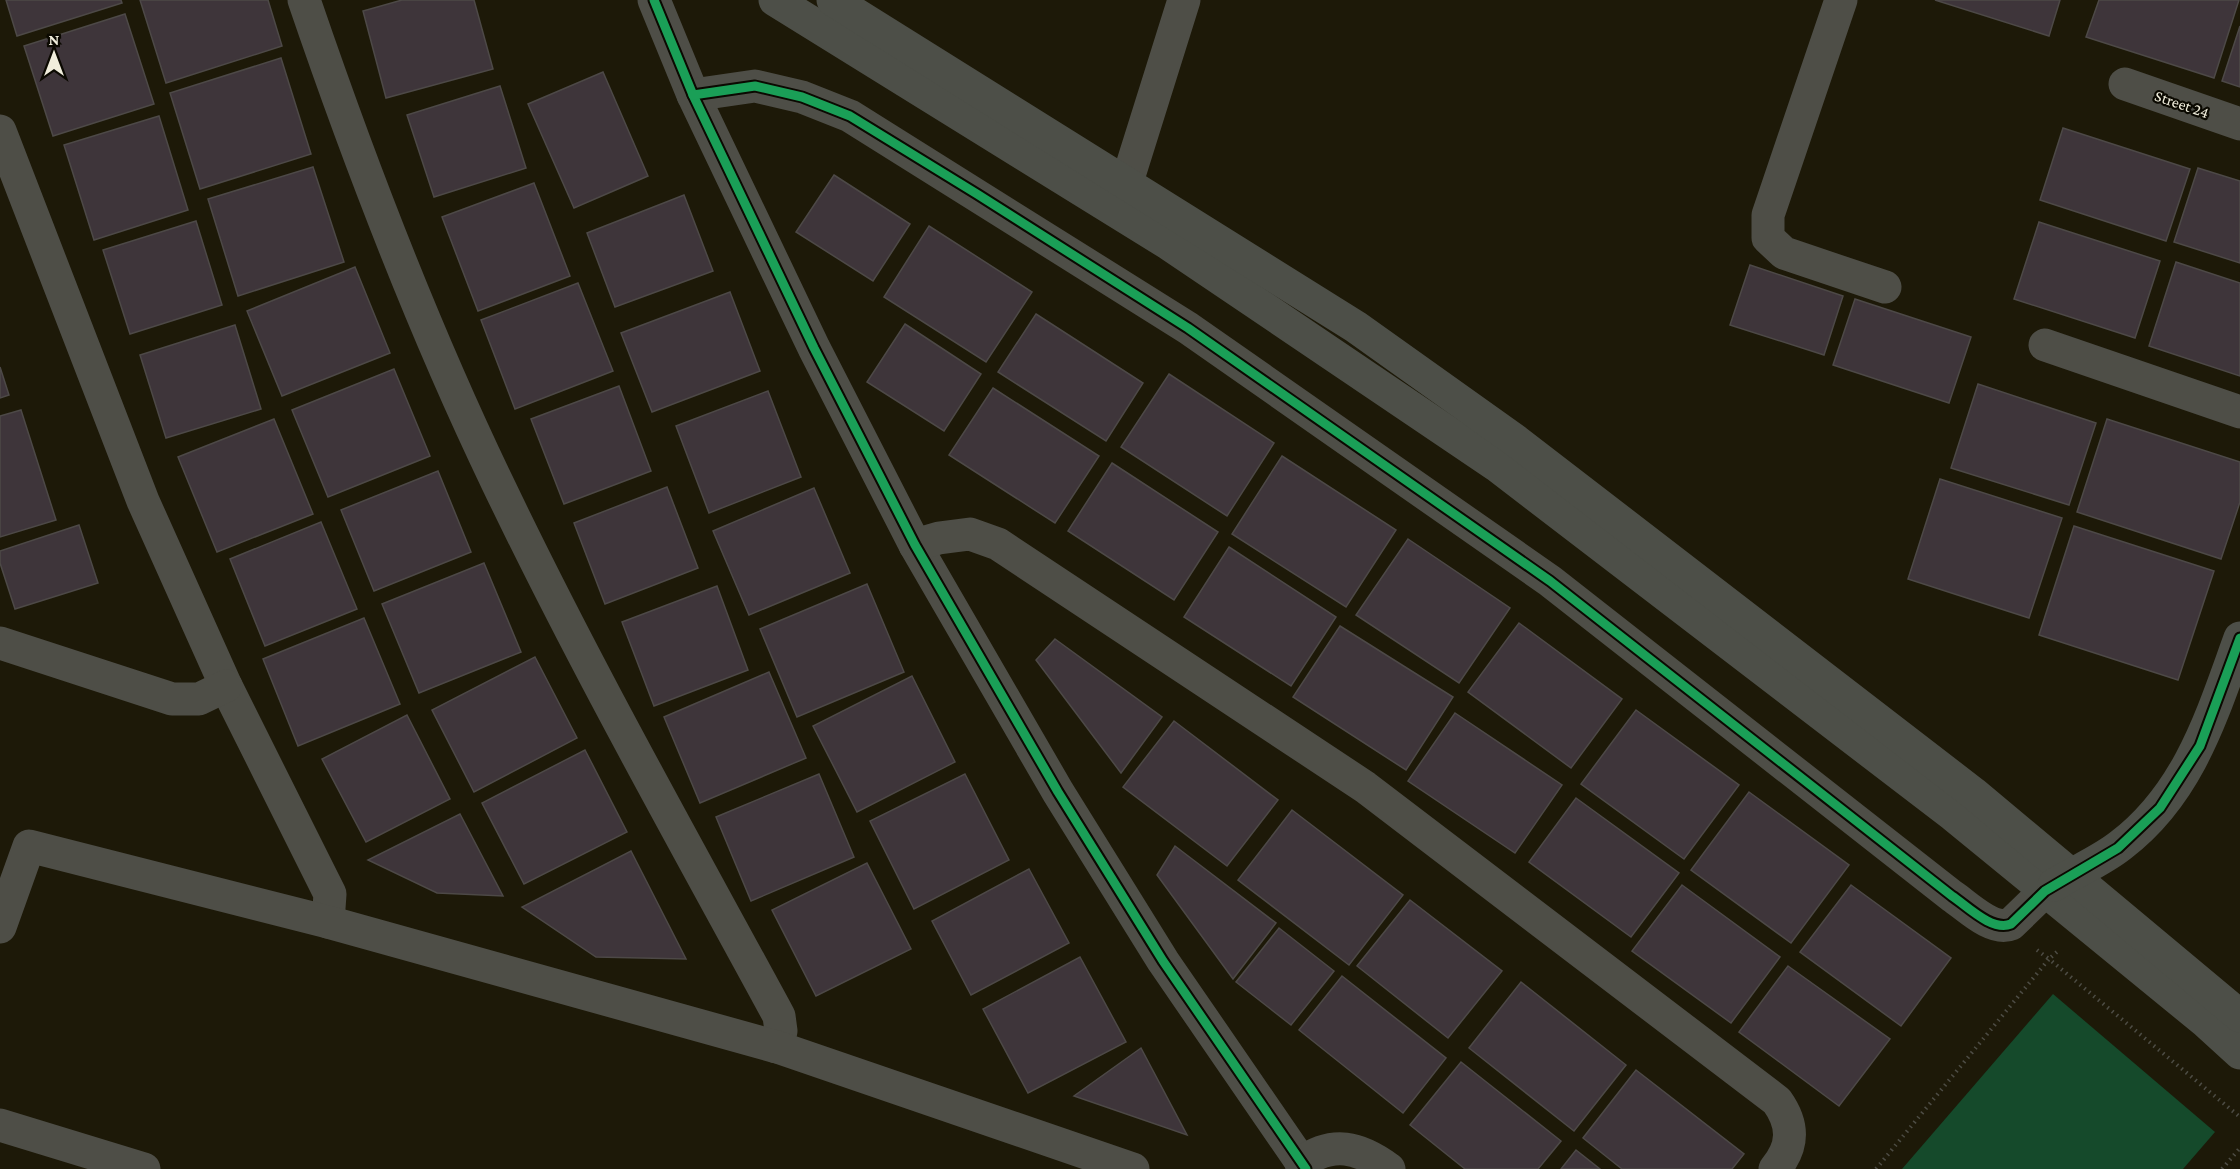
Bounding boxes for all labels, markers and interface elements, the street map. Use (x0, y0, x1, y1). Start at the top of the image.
north arrow (24, 24, 84, 84)
text: N (49, 31, 60, 48)
street label: Street 24 (2153, 87, 2211, 121)

